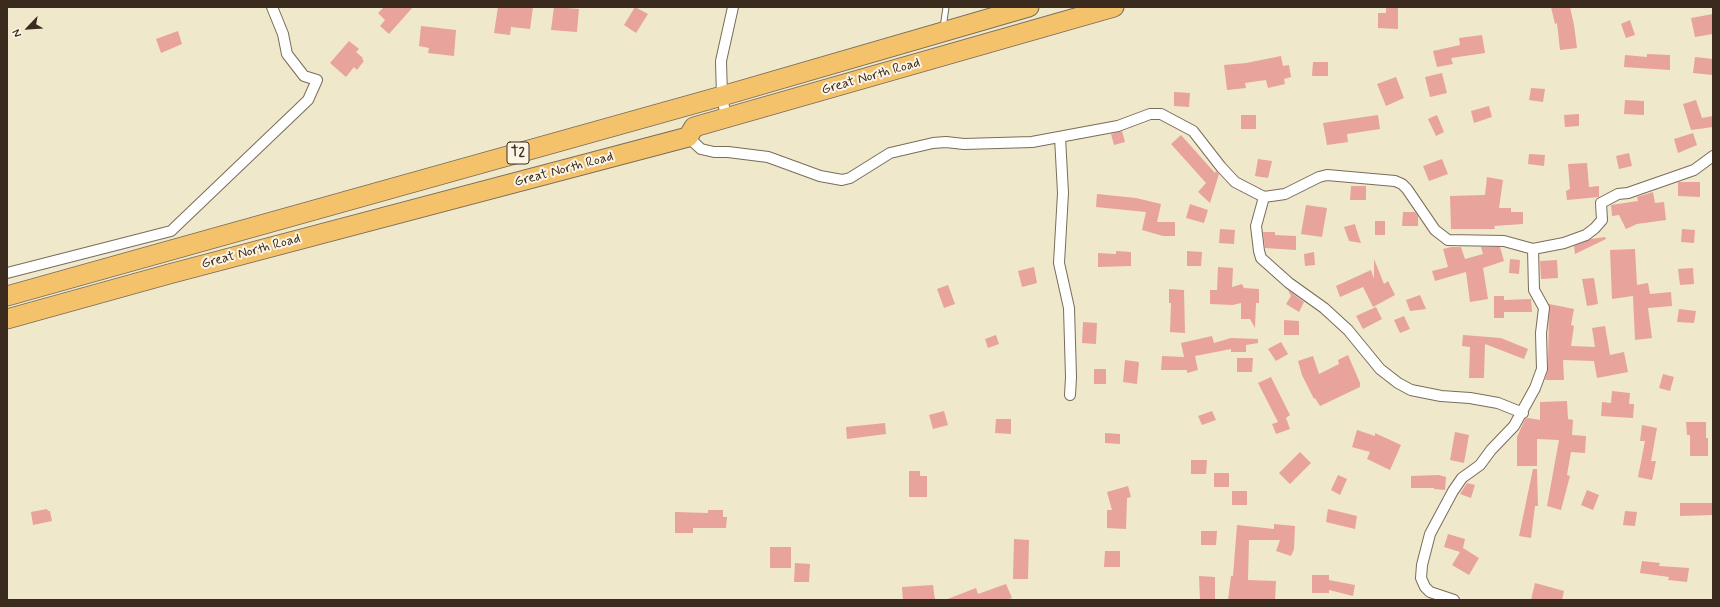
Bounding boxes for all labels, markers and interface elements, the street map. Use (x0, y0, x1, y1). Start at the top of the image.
north arrow (8, 8, 48, 48)
text: N (9, 27, 25, 39)
street label: Great North Road (820, 55, 922, 99)
road number: T2 (507, 142, 529, 164)
street label: Great North Road (513, 149, 615, 191)
street label: Great North Road (200, 231, 302, 273)

